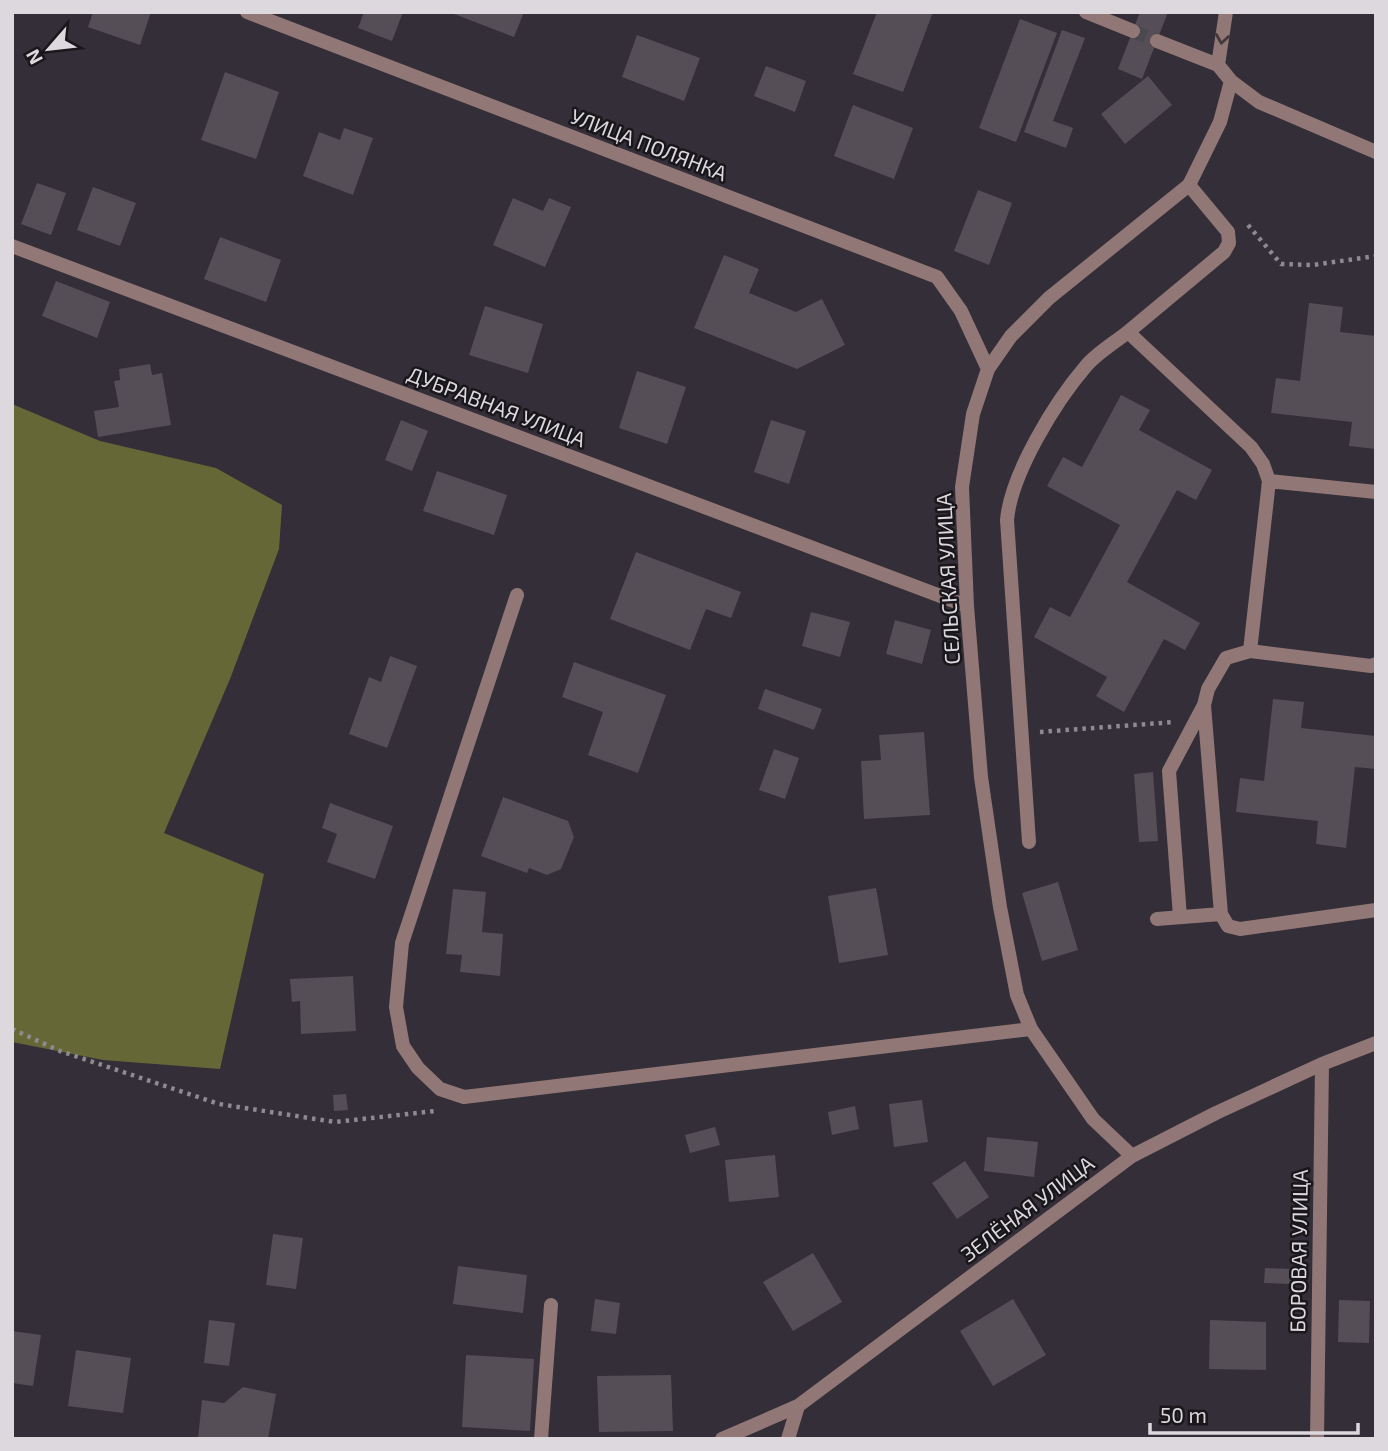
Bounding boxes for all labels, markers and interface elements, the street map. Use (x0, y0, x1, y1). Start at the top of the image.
north arrow (14, 14, 84, 84)
one-way arrow (1215, 33, 1230, 45)
text: N (20, 46, 47, 69)
street label: УЛИЦА ПОЛЯНКА (567, 103, 731, 185)
street label: ДУБРАВНАЯ УЛИЦА (404, 361, 590, 451)
street label: СЕЛЬСКАЯ УЛИЦА (930, 493, 964, 665)
street label: ЗЕЛЁНАЯ УЛИЦА (956, 1150, 1098, 1266)
street label: БОРОВАЯ УЛИЦА (1284, 1169, 1312, 1333)
scale bar (1150, 1392, 1358, 1436)
text: 50 m (1160, 1402, 1207, 1427)

